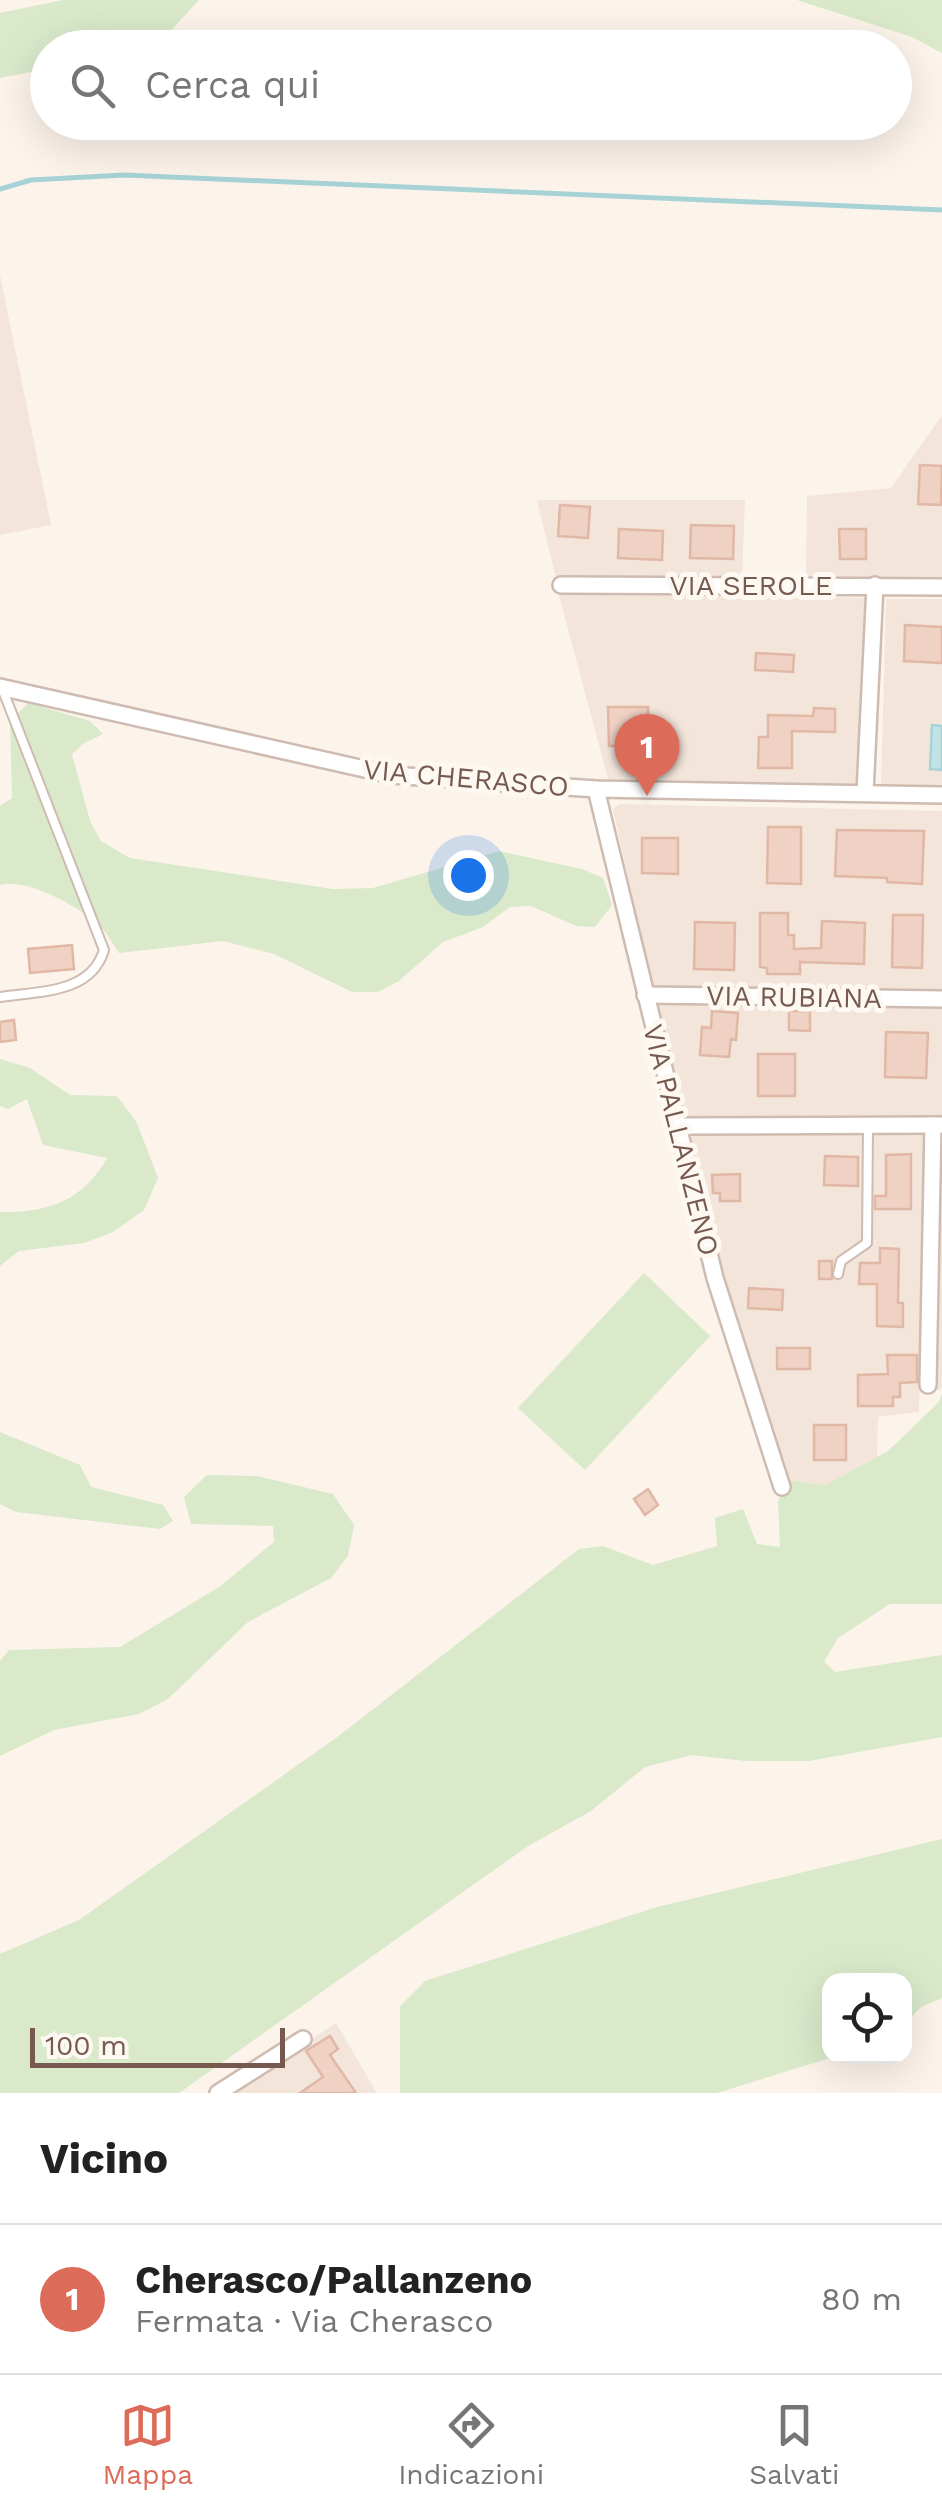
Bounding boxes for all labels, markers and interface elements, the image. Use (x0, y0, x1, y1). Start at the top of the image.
search box (30, 30, 912, 140)
icon: search (65, 58, 120, 113)
text: Cerca qui (145, 63, 320, 107)
street label: VIA SEROLE (669, 569, 833, 602)
pin: 1 (614, 714, 680, 796)
street label: VIA CHERASCO (362, 753, 570, 803)
your location (443, 850, 494, 901)
street label: VIA RUBIANA (706, 979, 882, 1015)
street label: VIA PALLANZENO (636, 1021, 726, 1259)
map controls (822, 1973, 912, 2063)
button: locate (822, 1973, 912, 2063)
scale bar (30, 2023, 285, 2068)
text: 100 m (45, 2029, 127, 2062)
text: Vicino (40, 2134, 168, 2183)
text: Cherasco/Pallanzeno (135, 2258, 532, 2302)
text: 1 (66, 2280, 79, 2318)
text: 80 m (821, 2280, 902, 2318)
text: Fermata · Via Cherasco (135, 2302, 493, 2340)
tab: Mappa (103, 2398, 193, 2491)
tab: Indicazioni (398, 2398, 544, 2491)
tab: Salvati (749, 2398, 839, 2491)

